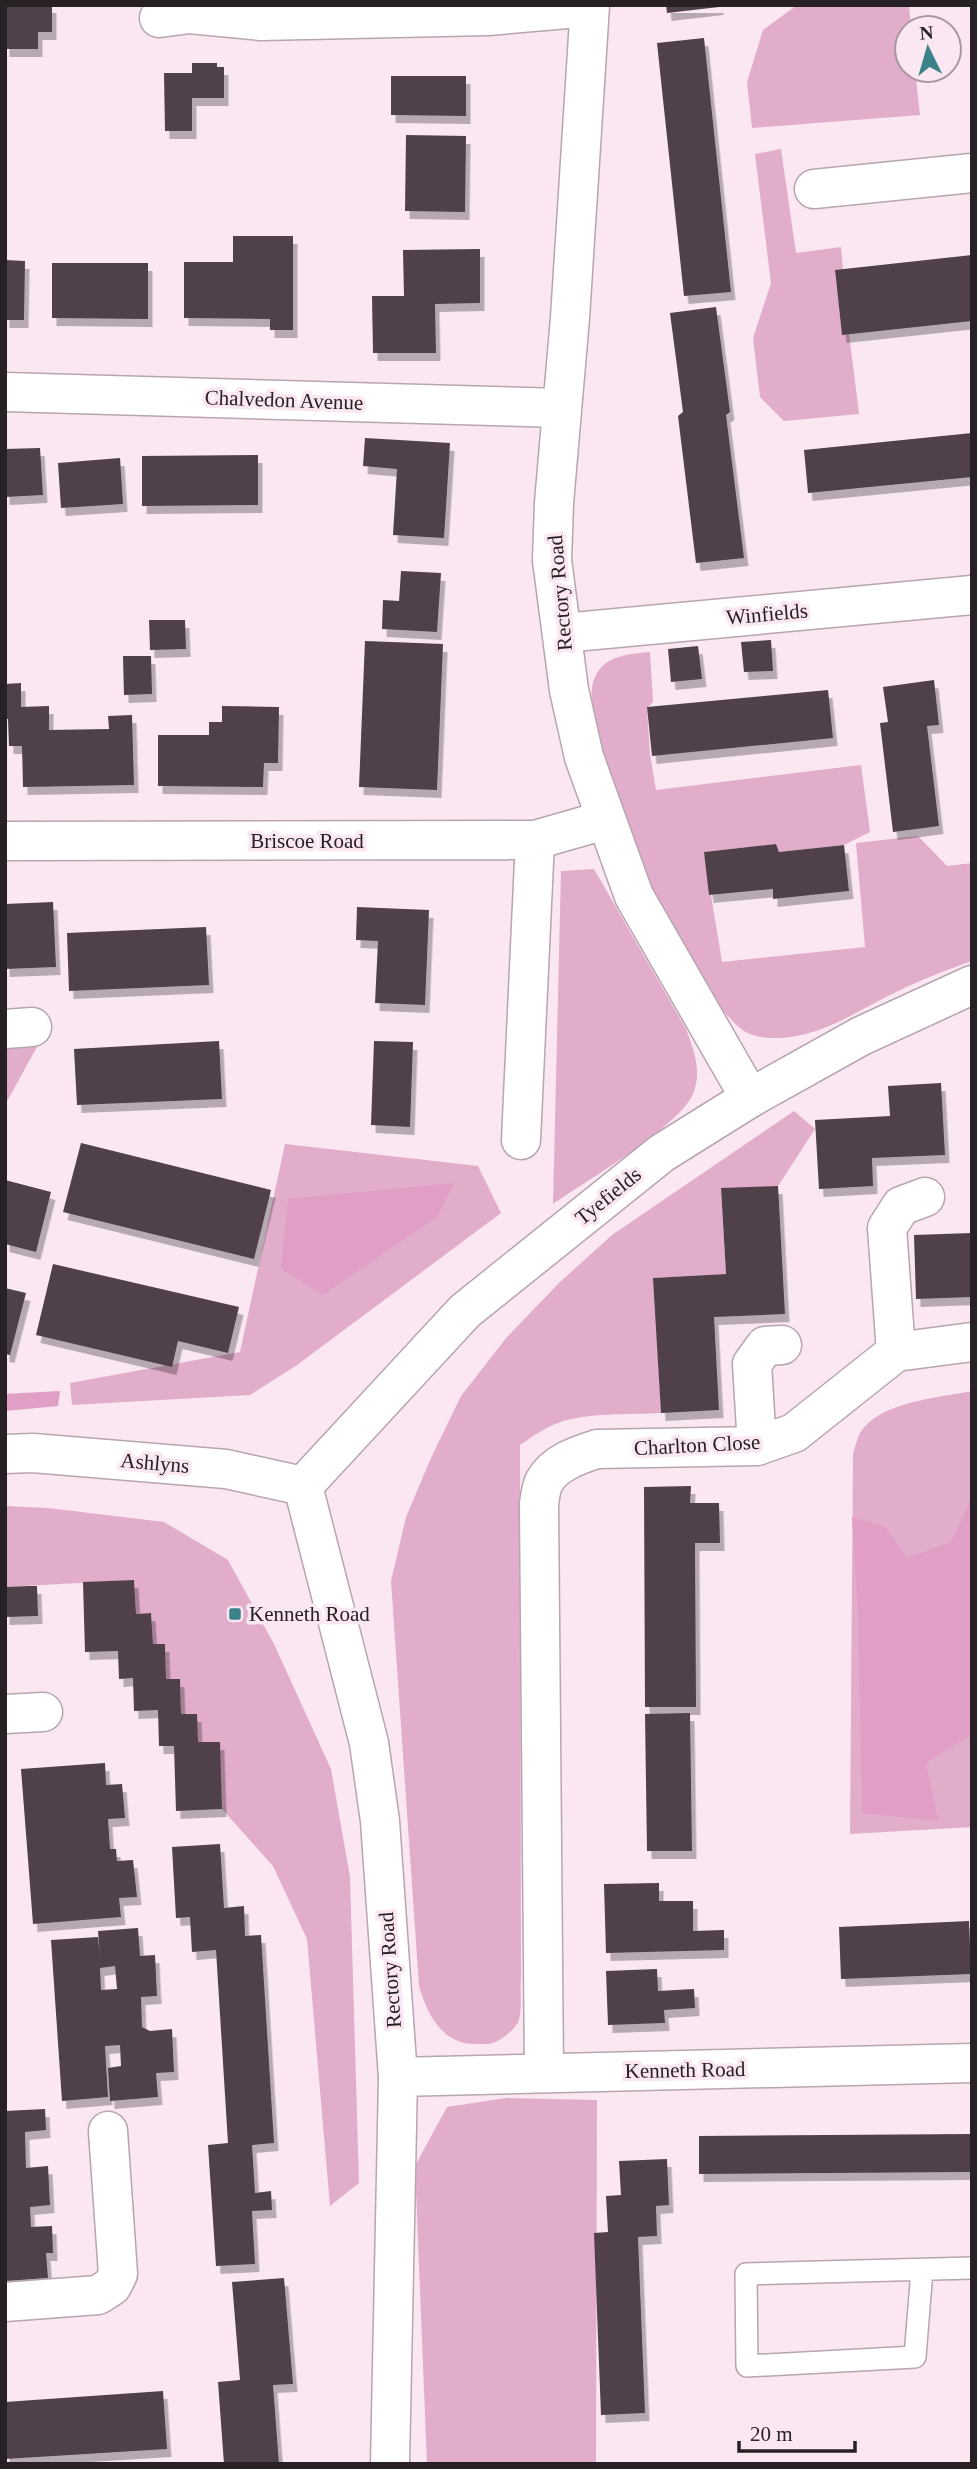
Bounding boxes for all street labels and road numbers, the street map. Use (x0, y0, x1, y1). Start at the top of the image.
street label: Chalvedon Avenue (204, 385, 364, 415)
street label: Rectory Road (543, 534, 577, 652)
street label: Winfields (725, 598, 809, 630)
street label: Briscoe Road (250, 829, 364, 853)
street label: Tyefields (570, 1162, 646, 1230)
street label: Charlton Close (633, 1430, 761, 1460)
street label: Ashlyns (120, 1448, 190, 1478)
street label: Rectory Road (374, 1911, 406, 2029)
street label: Kenneth Road (624, 2057, 746, 2083)

